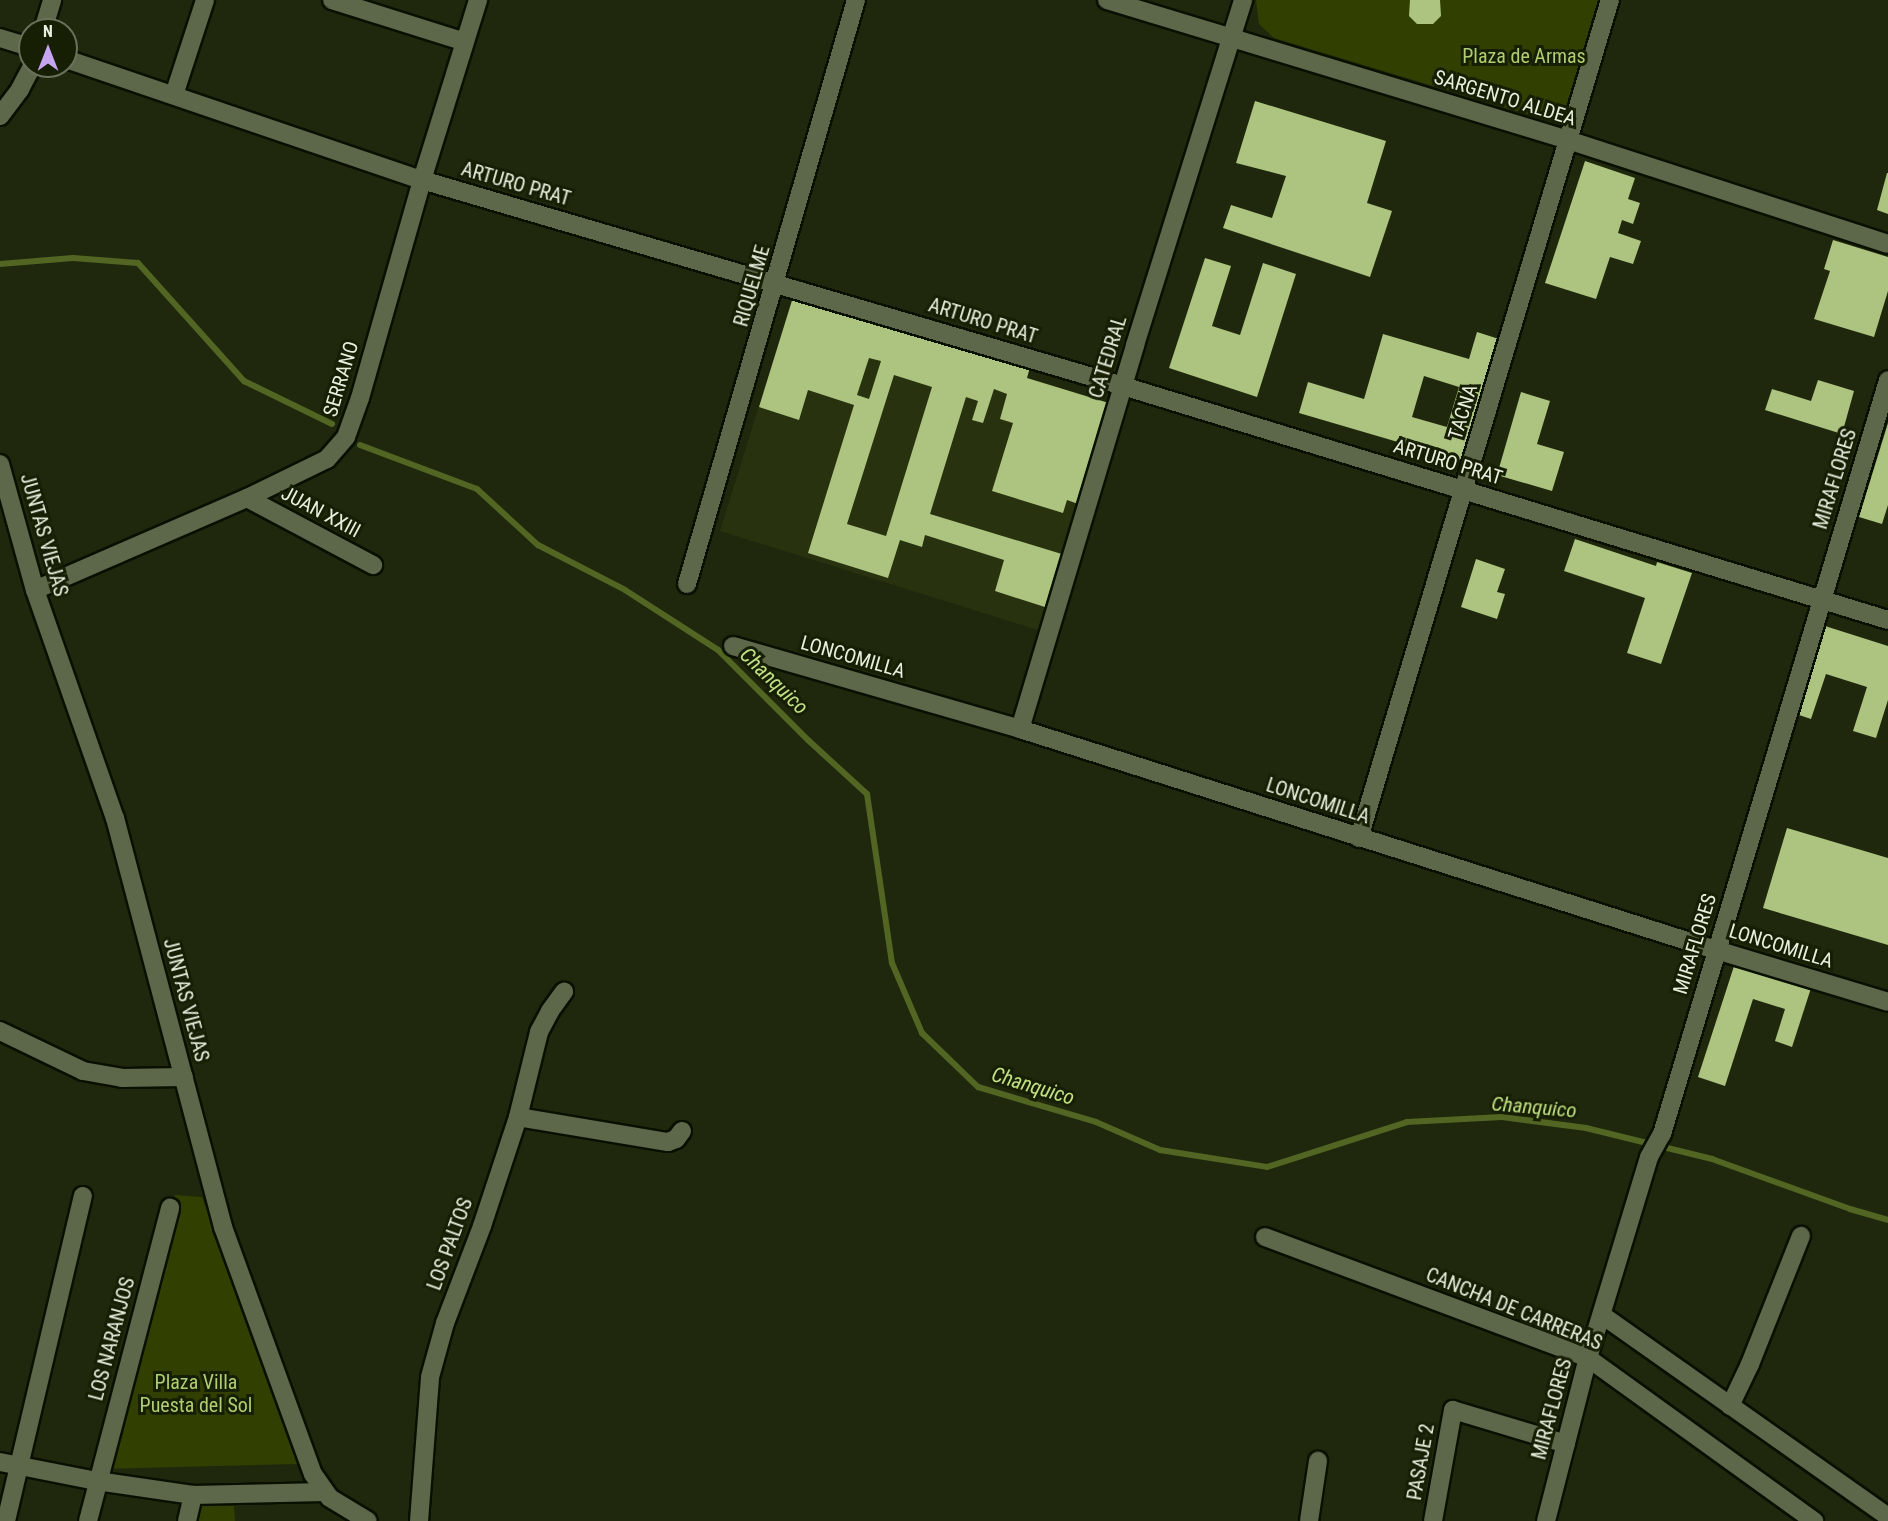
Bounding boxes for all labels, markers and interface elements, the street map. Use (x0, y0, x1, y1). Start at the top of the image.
north arrow (18, 18, 78, 78)
text: N (43, 22, 53, 41)
park label: Plaza de Armas (1462, 44, 1586, 68)
street label: SARGENTO ALDEA (1431, 65, 1579, 131)
street label: ARTURO PRAT (459, 157, 573, 211)
street label: RIQUELME (729, 243, 775, 329)
street label: ARTURO PRAT (926, 293, 1040, 349)
street label: CATEDRAL (1084, 313, 1132, 401)
street label: SERRANO (318, 338, 364, 420)
street label: TACNA (1443, 381, 1483, 443)
street label: MIRAFLORES (1808, 426, 1862, 532)
street label: ARTURO PRAT (1391, 434, 1505, 490)
street label: JUNTAS VIEJAS (15, 471, 73, 599)
street label: JUAN XXIII (277, 481, 365, 543)
street label: LONCOMILLA (798, 631, 908, 683)
water label: Chanquico (735, 642, 813, 720)
street label: LONCOMILLA (1263, 773, 1373, 829)
street label: MIRAFLORES (1668, 891, 1722, 997)
street label: LONCOMILLA (1726, 919, 1836, 973)
street label: JUNTAS VIEJAS (158, 936, 214, 1064)
water label: Chanquico (989, 1061, 1077, 1111)
water label: Chanquico (1490, 1091, 1578, 1123)
street label: LOS PALTOS (422, 1195, 478, 1293)
street label: CANCHA DE CARRERAS (1422, 1263, 1606, 1355)
street label: LOS NARANJOS (84, 1275, 140, 1403)
street label: MIRAFLORES (1527, 1356, 1577, 1462)
park label: Plaza Villa Puesta del Sol (140, 1370, 252, 1417)
street label: PASAJE 2 (1402, 1422, 1440, 1502)

